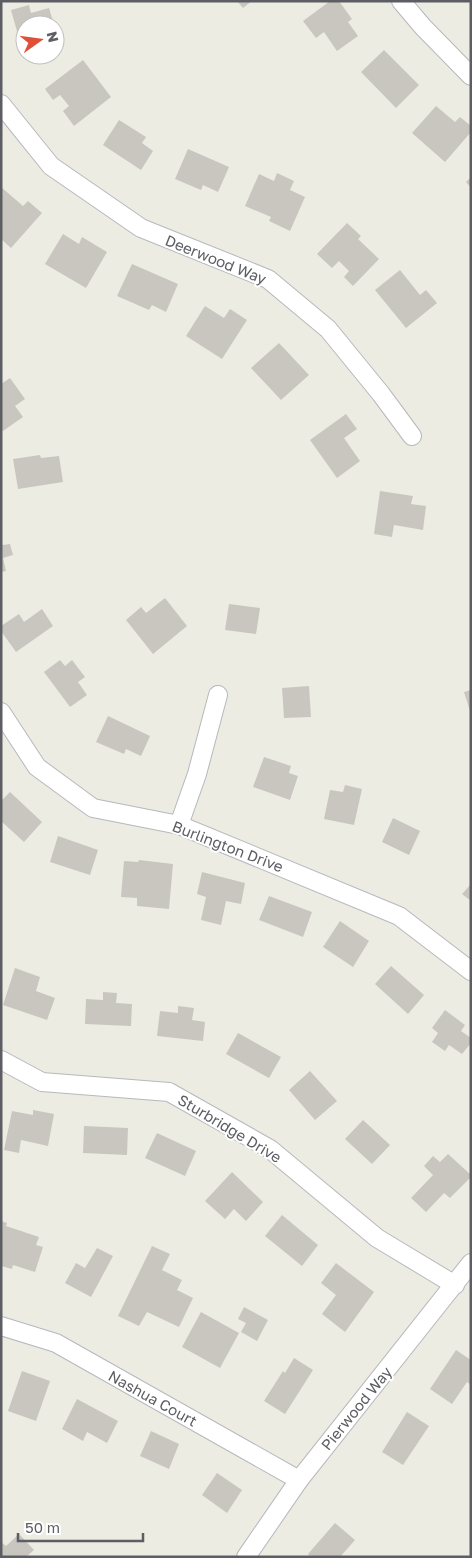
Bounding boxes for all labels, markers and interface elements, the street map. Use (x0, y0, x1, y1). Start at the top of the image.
north arrow (15, 15, 65, 65)
text: N (44, 30, 63, 44)
street label: Deerwood Way (163, 231, 270, 288)
street label: Burlington Drive (170, 817, 286, 876)
street label: Sturbridge Drive (175, 1090, 285, 1166)
street label: Pierwood Way (317, 1362, 395, 1453)
street label: Nashua Court (105, 1366, 201, 1430)
scale bar (18, 1510, 142, 1542)
text: 50 m (25, 1518, 60, 1536)

